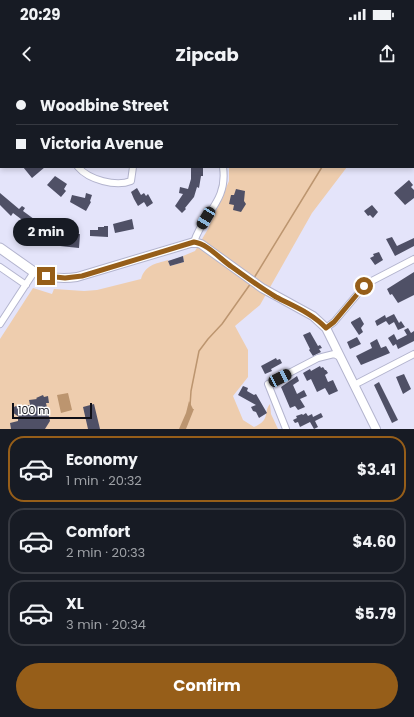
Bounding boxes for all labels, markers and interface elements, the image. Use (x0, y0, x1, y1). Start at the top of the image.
text: 20:29 (20, 4, 60, 25)
text: Zipcab (175, 42, 239, 67)
icon: back (16, 43, 38, 65)
icon: share (376, 43, 398, 65)
text: Woodbine Street (40, 95, 169, 116)
text: Victoria Avenue (40, 133, 163, 154)
car (195, 205, 217, 231)
callout: 2 min (13, 218, 79, 246)
text: 2 min (28, 222, 64, 241)
route end (37, 267, 55, 285)
route start (355, 277, 373, 295)
car (267, 367, 293, 389)
scale bar (12, 401, 92, 420)
text: 100 m (18, 402, 50, 418)
text: Economy (66, 449, 138, 470)
icon: car (18, 451, 54, 487)
text: $3.41 (357, 459, 396, 480)
text: 1 min · 20:32 (66, 471, 142, 490)
text: Comfort (66, 521, 130, 542)
icon: car (18, 523, 54, 559)
text: $4.60 (352, 531, 396, 552)
text: 2 min · 20:33 (66, 543, 145, 562)
text: XL (66, 593, 84, 614)
icon: car (18, 595, 54, 631)
text: $5.79 (355, 603, 396, 624)
text: 3 min · 20:34 (66, 615, 146, 634)
button: Confirm (16, 663, 398, 709)

